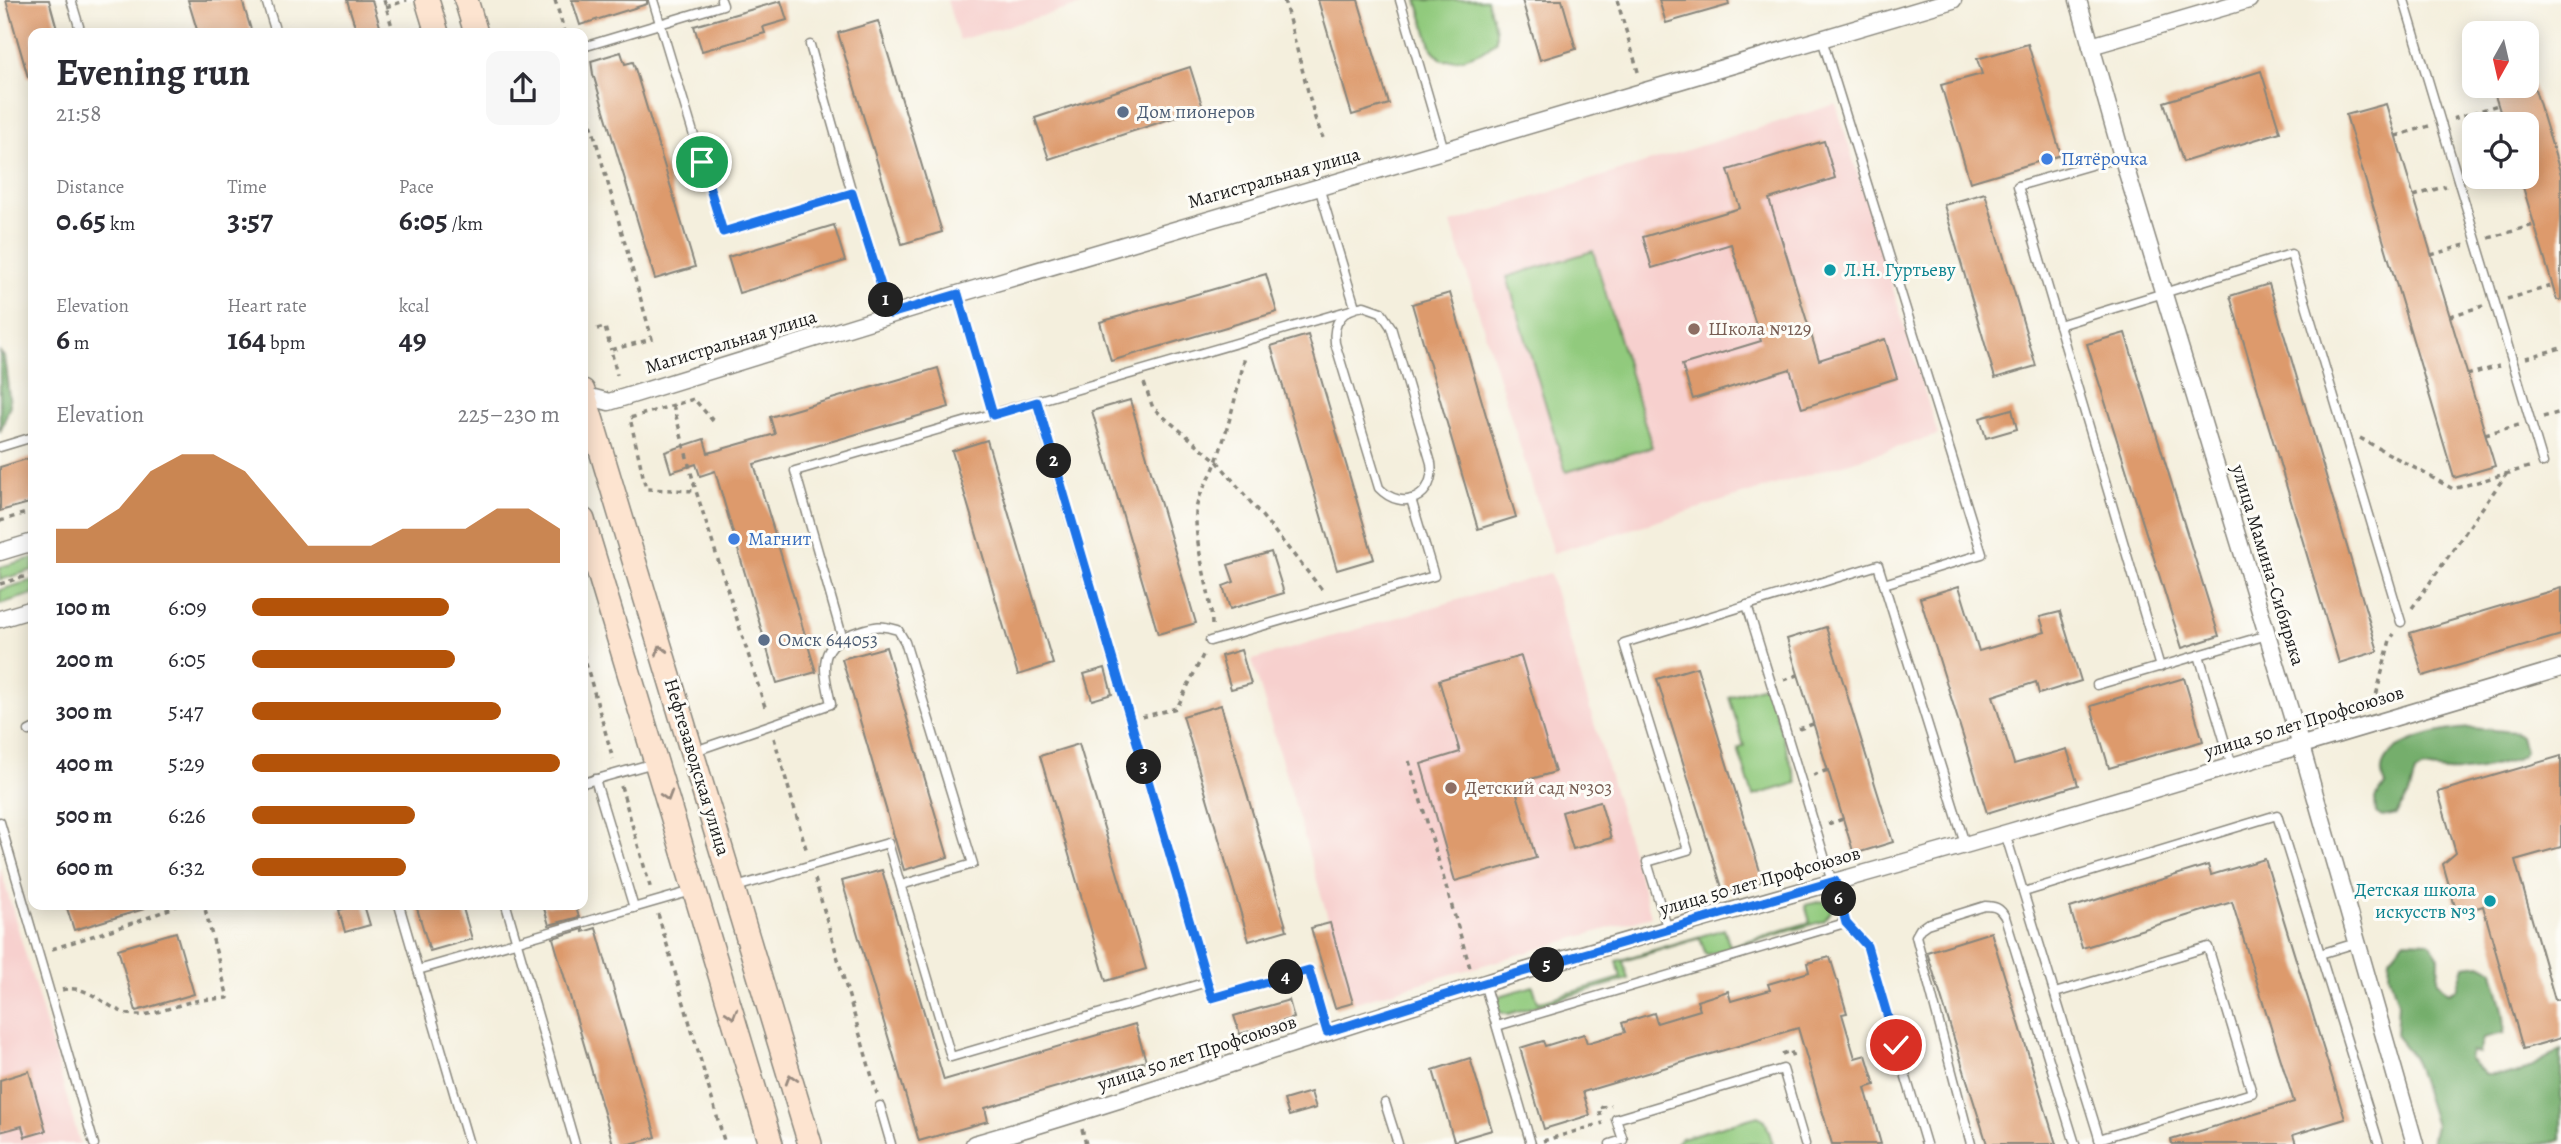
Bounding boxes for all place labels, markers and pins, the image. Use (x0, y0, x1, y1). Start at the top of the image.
place label: Дом пионеров (1137, 99, 1255, 125)
marker: Дом пионеров (1115, 104, 1131, 120)
pin (672, 132, 732, 192)
place label: Пятёрочка (2061, 146, 2148, 172)
marker: Пятёрочка (2039, 151, 2055, 167)
place label: Л.Н. Гуртьеву (1844, 257, 1956, 283)
marker: Л.Н. Гуртьеву (1822, 262, 1838, 278)
pin: 1 (868, 282, 903, 318)
place label: Школа №129 (1708, 316, 1811, 342)
marker: Школа №129 (1686, 321, 1702, 337)
pin: 2 (1036, 444, 1072, 478)
place label: Магнит (748, 526, 812, 552)
marker: Магнит (726, 531, 742, 547)
place label: Омск 644053 (778, 627, 878, 653)
marker: Омск 644053 (756, 632, 772, 648)
pin: 3 (1126, 750, 1162, 784)
place label: Детский сад №303 (1465, 775, 1612, 801)
marker: Детский сад №303 (1443, 780, 1459, 796)
place label: Детская школа искусств №3 (2355, 877, 2476, 925)
pin: 6 (1822, 881, 1856, 916)
marker: Детская школа искусств №3 (2482, 893, 2498, 909)
pin: 5 (1530, 948, 1564, 982)
pin: 4 (1268, 960, 1304, 995)
pin (1866, 1015, 1926, 1075)

